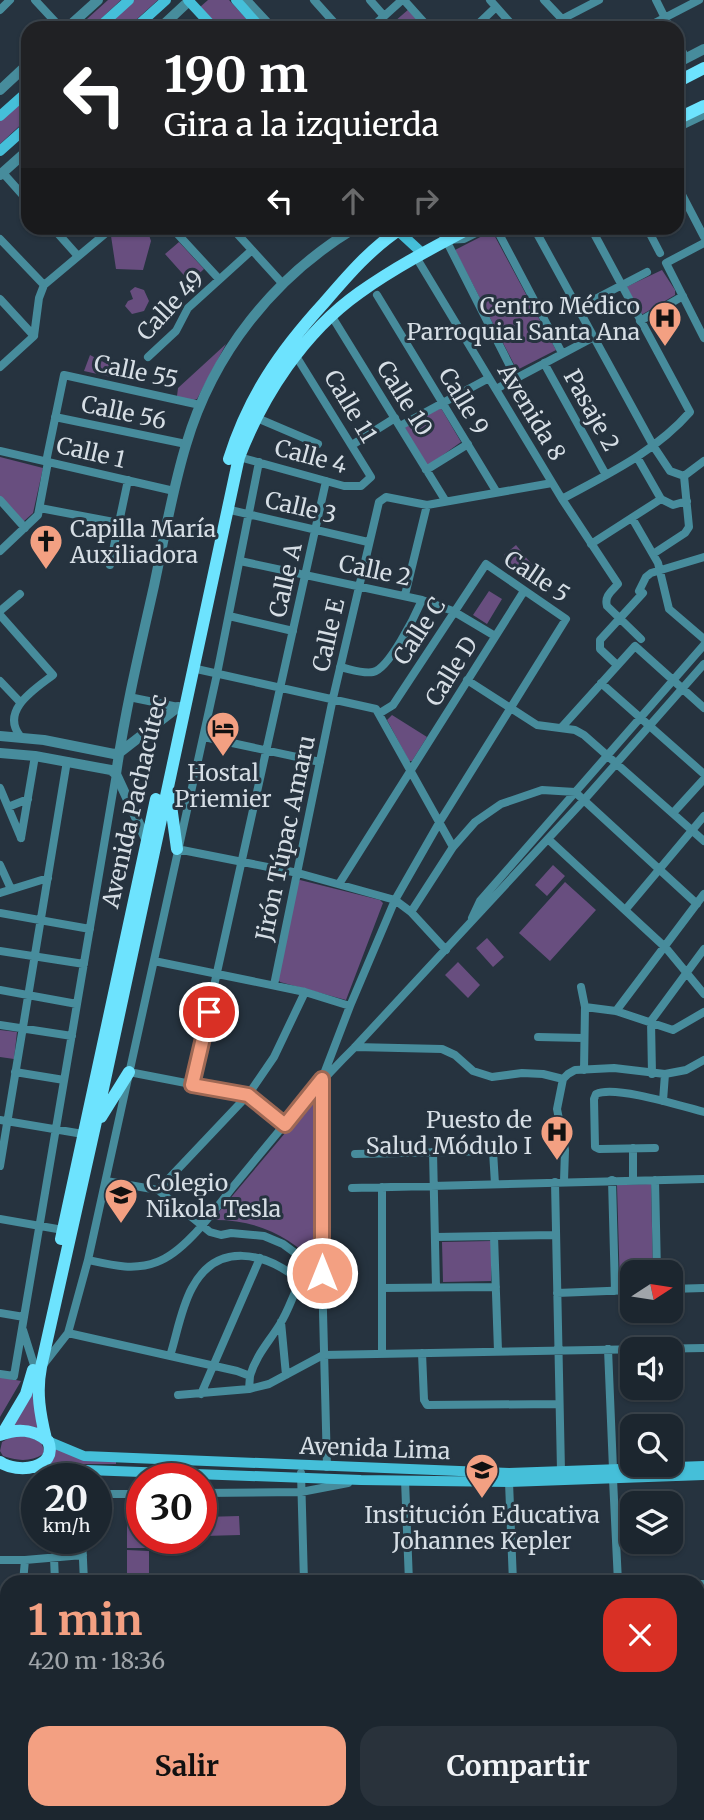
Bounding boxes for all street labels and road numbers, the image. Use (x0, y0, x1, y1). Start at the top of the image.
street label: Calle 49 (130, 264, 210, 346)
street label: Calle 55 (91, 348, 181, 394)
street label: Calle 10 (371, 355, 439, 441)
street label: Avenida 8 (491, 357, 572, 466)
street label: Calle 9 (433, 362, 495, 440)
street label: Calle 11 (318, 364, 384, 448)
street label: Pasaje 2 (558, 364, 626, 456)
street label: Calle 56 (79, 389, 169, 435)
street label: Calle 1 (54, 430, 128, 474)
street label: Calle 4 (272, 432, 350, 480)
street label: Calle 3 (262, 485, 340, 529)
street label: Calle A (262, 539, 308, 620)
street label: Calle 5 (499, 544, 575, 608)
street label: Calle 2 (336, 548, 414, 592)
street label: Calle C (387, 592, 451, 670)
street label: Calle E (306, 595, 351, 674)
street label: Calle D (418, 631, 484, 711)
street label: Avenida Pachacútec (95, 691, 173, 911)
street label: Jirón Túpac Amaru (249, 733, 321, 944)
street label: Avenida Lima (298, 1431, 451, 1465)

